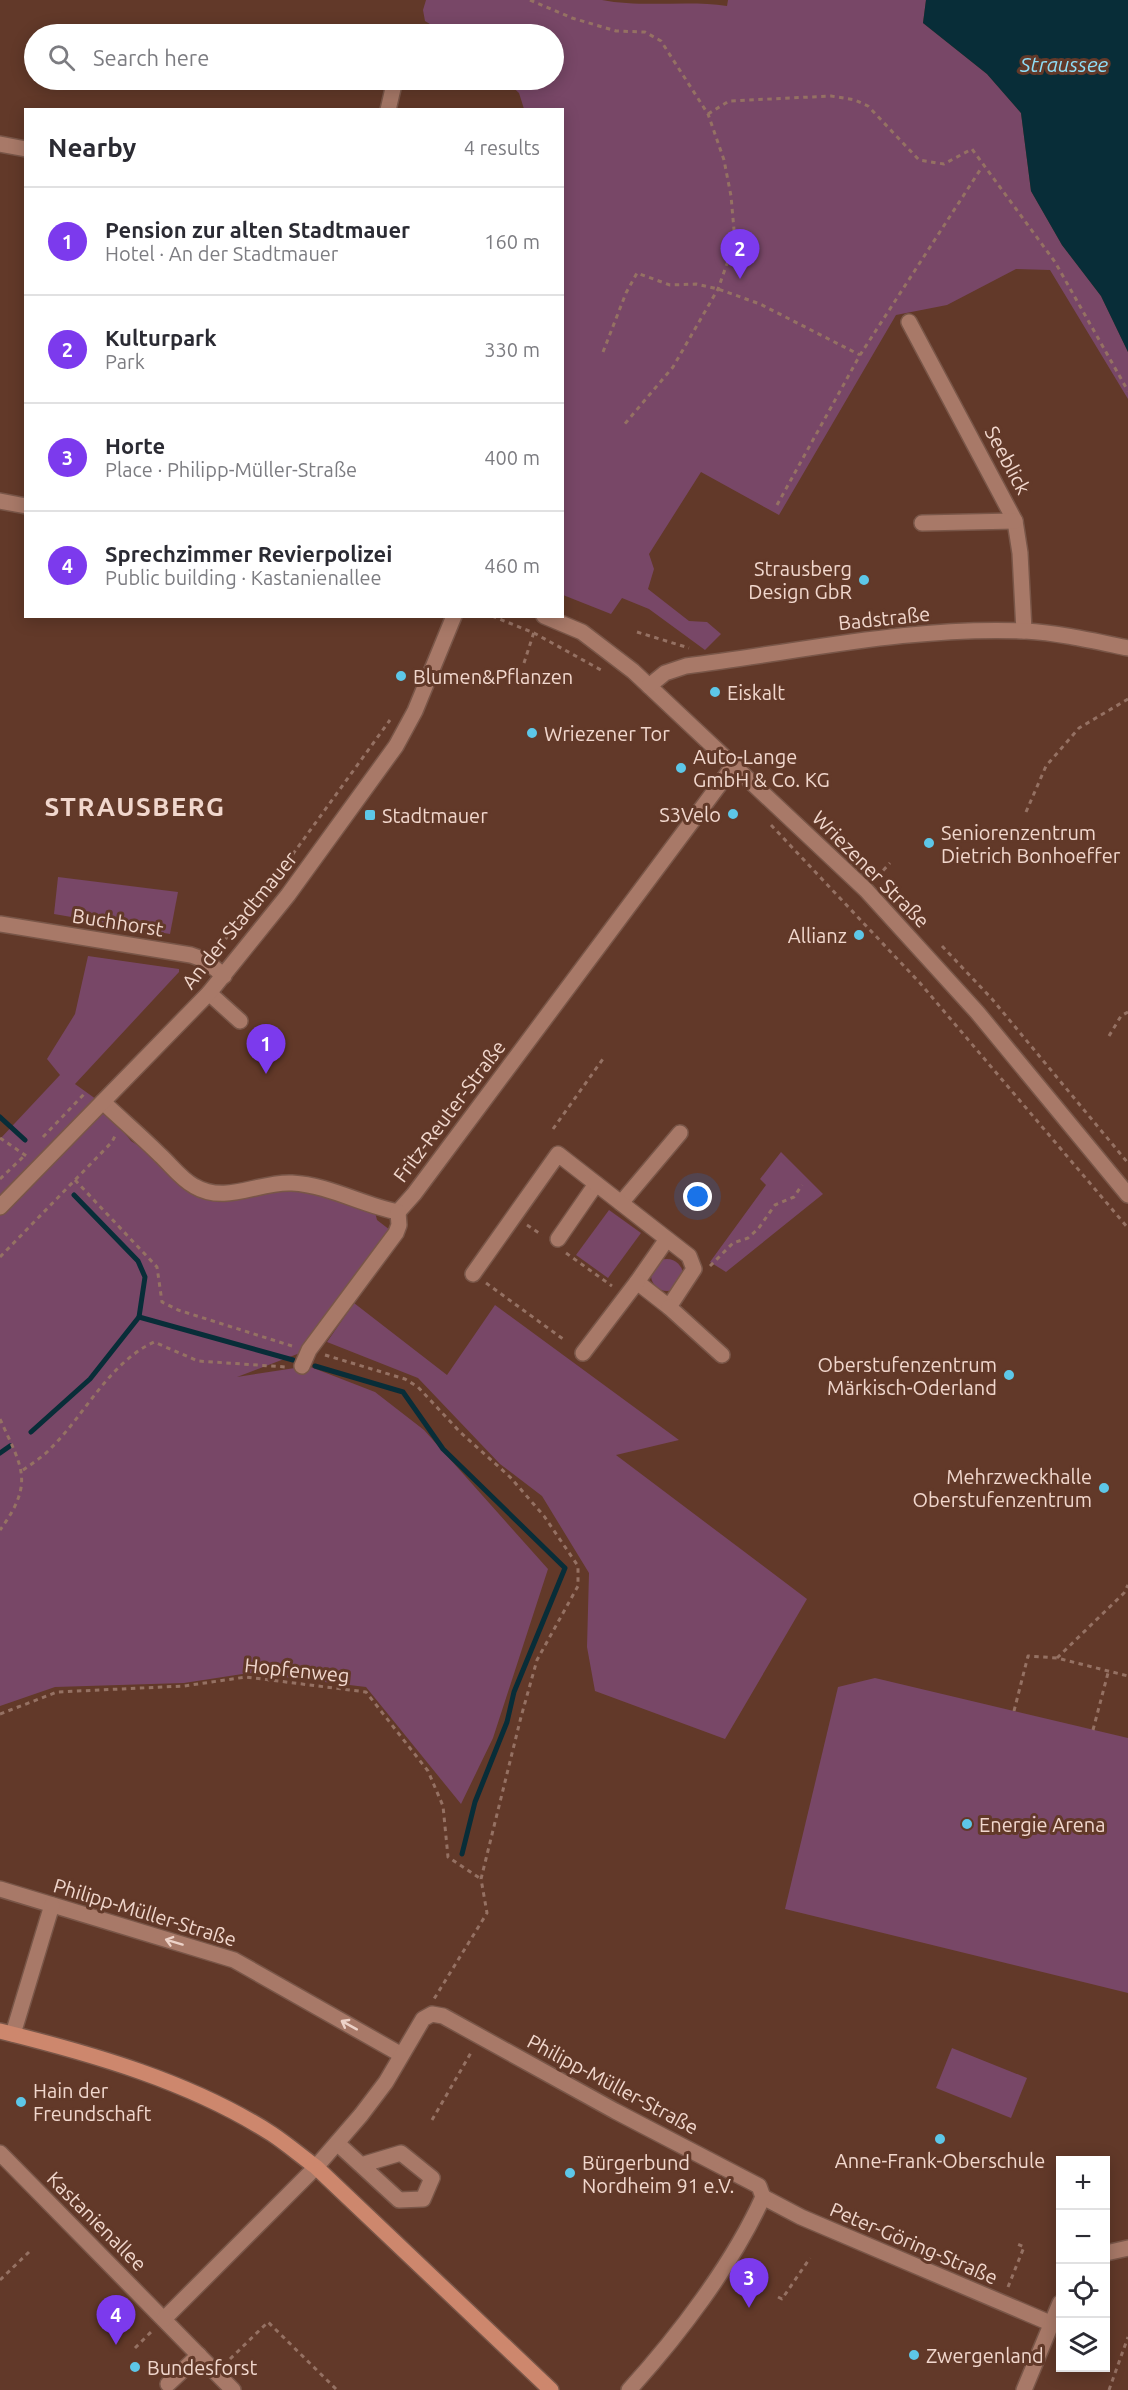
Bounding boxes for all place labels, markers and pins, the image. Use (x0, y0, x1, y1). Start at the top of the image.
pin: 2 (720, 230, 760, 279)
place label: Strausberg Design GbR (748, 557, 852, 603)
marker: Strausberg Design GbR (857, 573, 871, 587)
place label: Blumen&Pflanzen (413, 665, 573, 688)
marker: Blumen&Pflanzen (394, 669, 408, 683)
place label: Eiskalt (727, 681, 785, 704)
marker: Eiskalt (708, 685, 722, 699)
place label: Wriezener Tor (544, 722, 670, 745)
marker: Wriezener Tor (525, 726, 539, 740)
place label: Auto-Lange GmbH & Co. KG (693, 745, 830, 791)
marker: Auto-Lange GmbH & Co. KG (674, 761, 688, 775)
place label: S3Velo (659, 803, 721, 826)
place label: Stadtmauer (382, 804, 488, 827)
marker: S3Velo (726, 807, 740, 821)
marker: Stadtmauer (363, 808, 377, 822)
place label: Seniorenzentrum Dietrich Bonhoeffer (941, 821, 1121, 867)
marker: Seniorenzentrum Dietrich Bonhoeffer (922, 836, 936, 850)
place label: Allianz (788, 924, 847, 947)
marker: Allianz (852, 928, 866, 942)
pin: 1 (246, 1024, 286, 1074)
place label: Oberstufenzentrum Märkisch-Oderland (818, 1353, 997, 1399)
marker: Oberstufenzentrum Märkisch-Oderland (1002, 1368, 1016, 1382)
place label: Mehrzweckhalle Oberstufenzentrum (913, 1465, 1092, 1511)
marker: Mehrzweckhalle Oberstufenzentrum (1097, 1481, 1111, 1495)
place label: Energie Arena (979, 1813, 1106, 1836)
marker: Energie Arena (960, 1817, 974, 1831)
place label: Hain der Freundschaft (33, 2079, 152, 2125)
marker: Hain der Freundschaft (14, 2095, 28, 2109)
marker: Anne-Frank-Oberschule (933, 2132, 947, 2146)
place label: Anne-Frank-Oberschule (835, 2149, 1045, 2172)
place label: Bürgerbund Nordheim 91 e.V. (582, 2151, 734, 2197)
marker: Bürgerbund Nordheim 91 e.V. (563, 2166, 577, 2180)
pin: 3 (730, 2258, 768, 2308)
pin: 4 (96, 2296, 136, 2345)
place label: Zwergenland (926, 2344, 1044, 2367)
marker: Zwergenland (907, 2348, 921, 2362)
place label: Bundesforst (147, 2356, 258, 2379)
marker: Bundesforst (128, 2360, 142, 2374)

